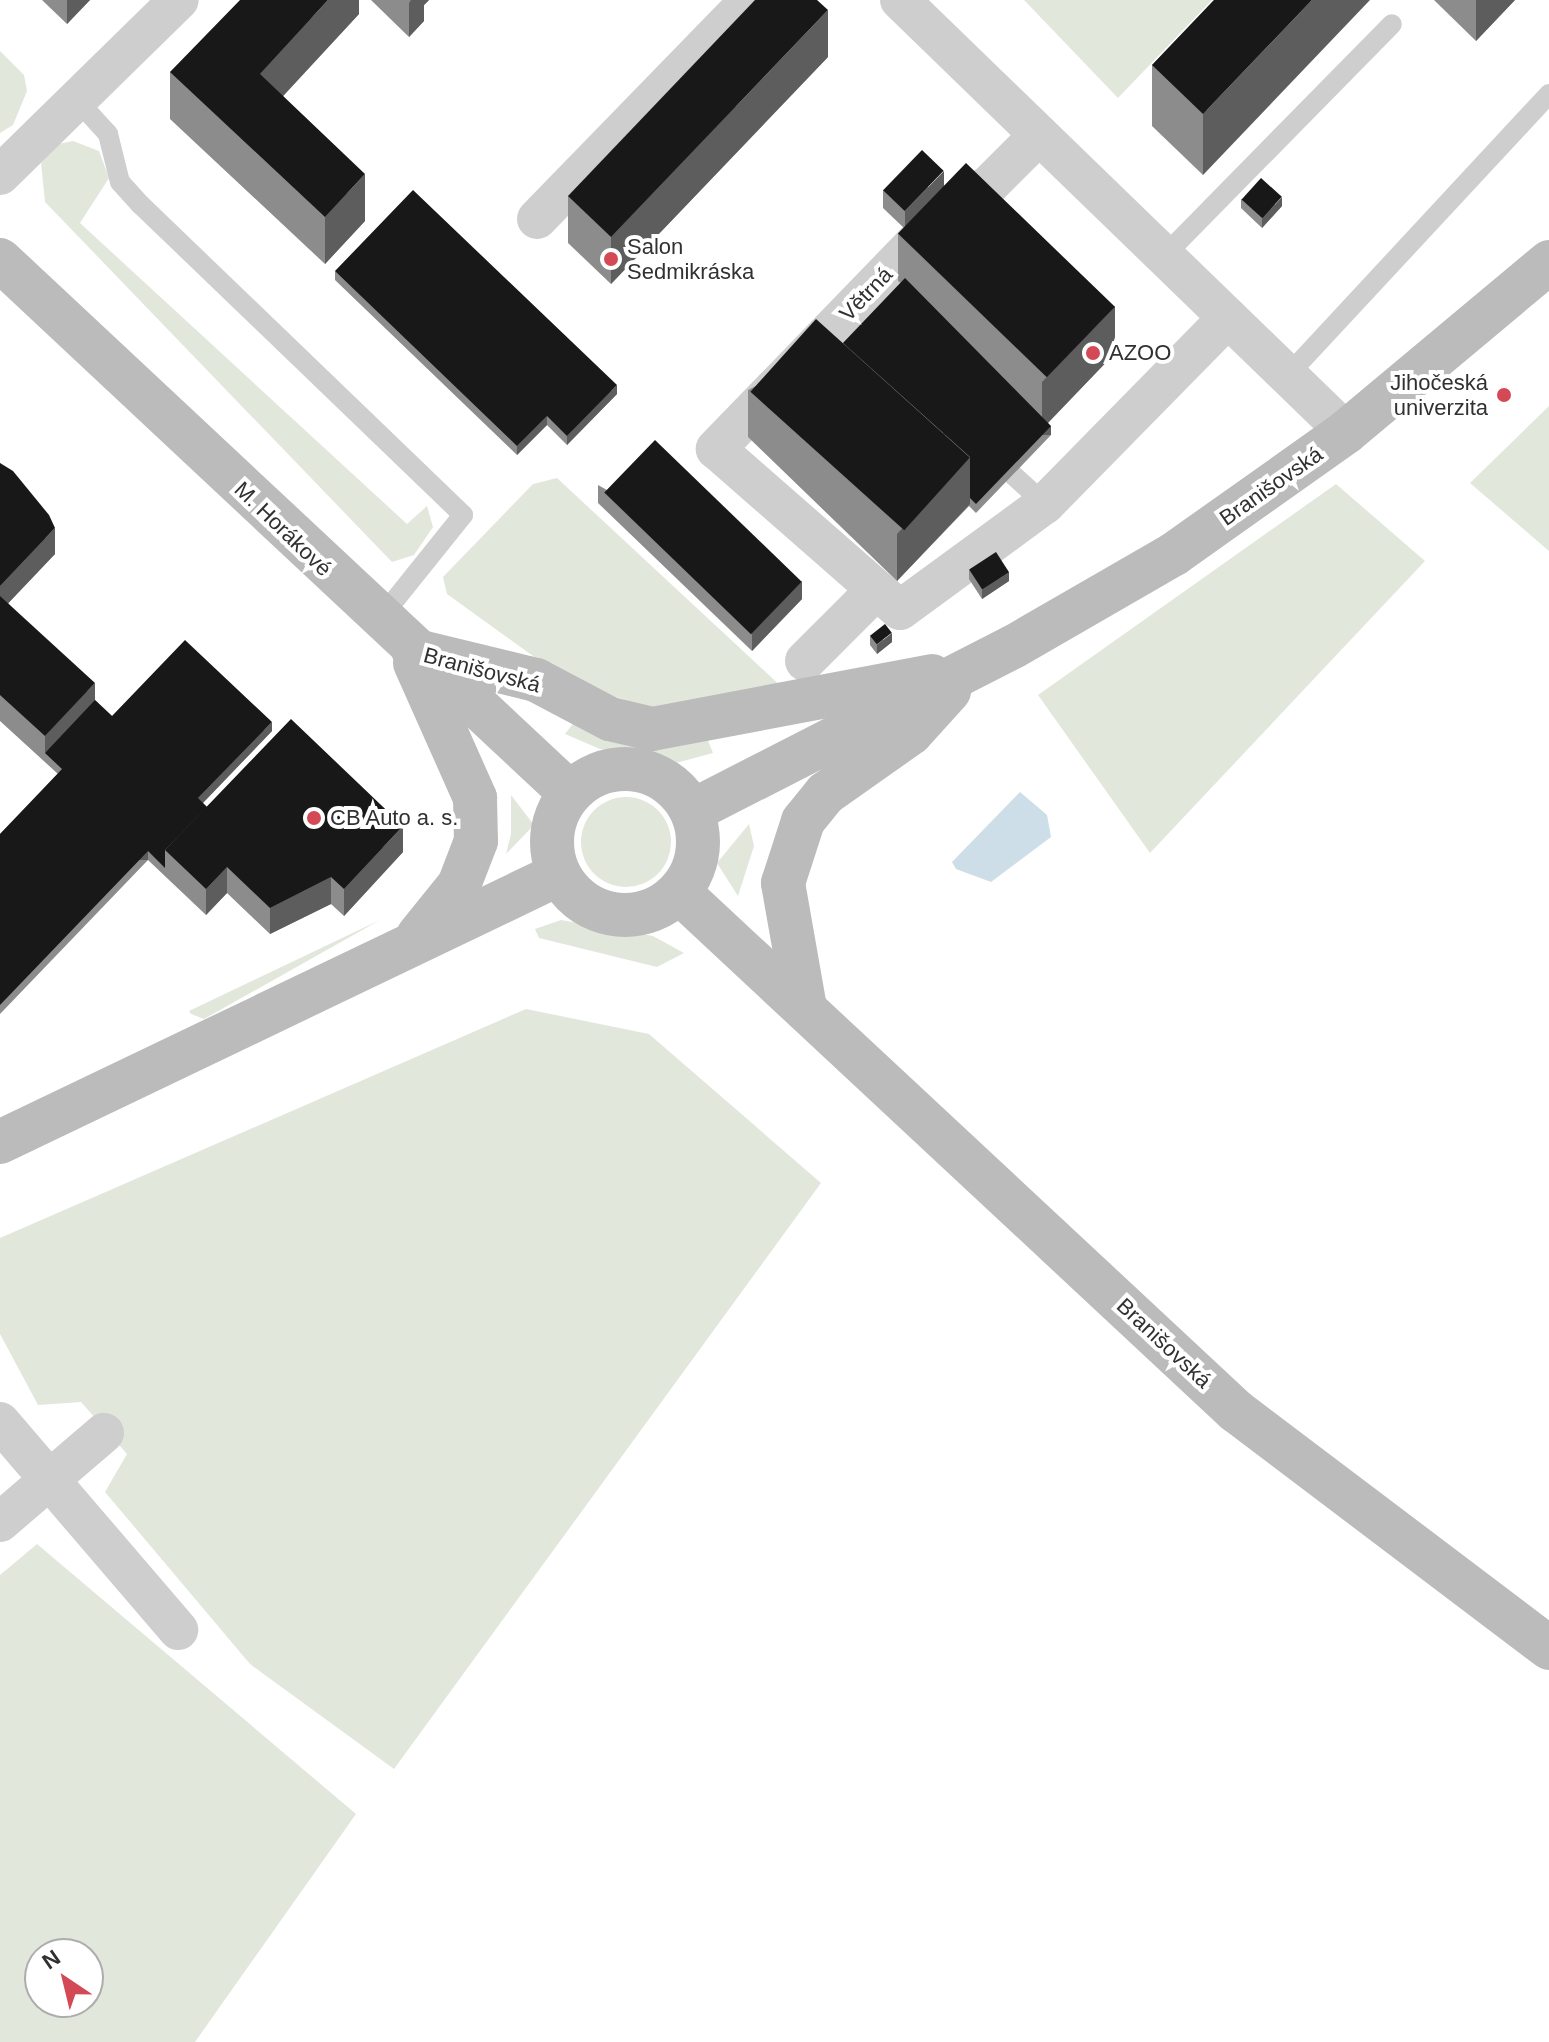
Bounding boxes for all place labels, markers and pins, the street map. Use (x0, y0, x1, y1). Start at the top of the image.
place label: Salon Sedmikráska (627, 233, 754, 284)
marker: Salon Sedmikráska (602, 250, 620, 268)
place label: AZOO (1109, 340, 1171, 366)
marker: AZOO (1084, 344, 1102, 362)
place label: Jihočeská univerzita (1390, 369, 1488, 420)
marker: Jihočeská univerzita (1495, 386, 1513, 404)
place label: CB Auto a. s. (330, 805, 460, 831)
marker: CB Auto a. s. (305, 809, 323, 827)

